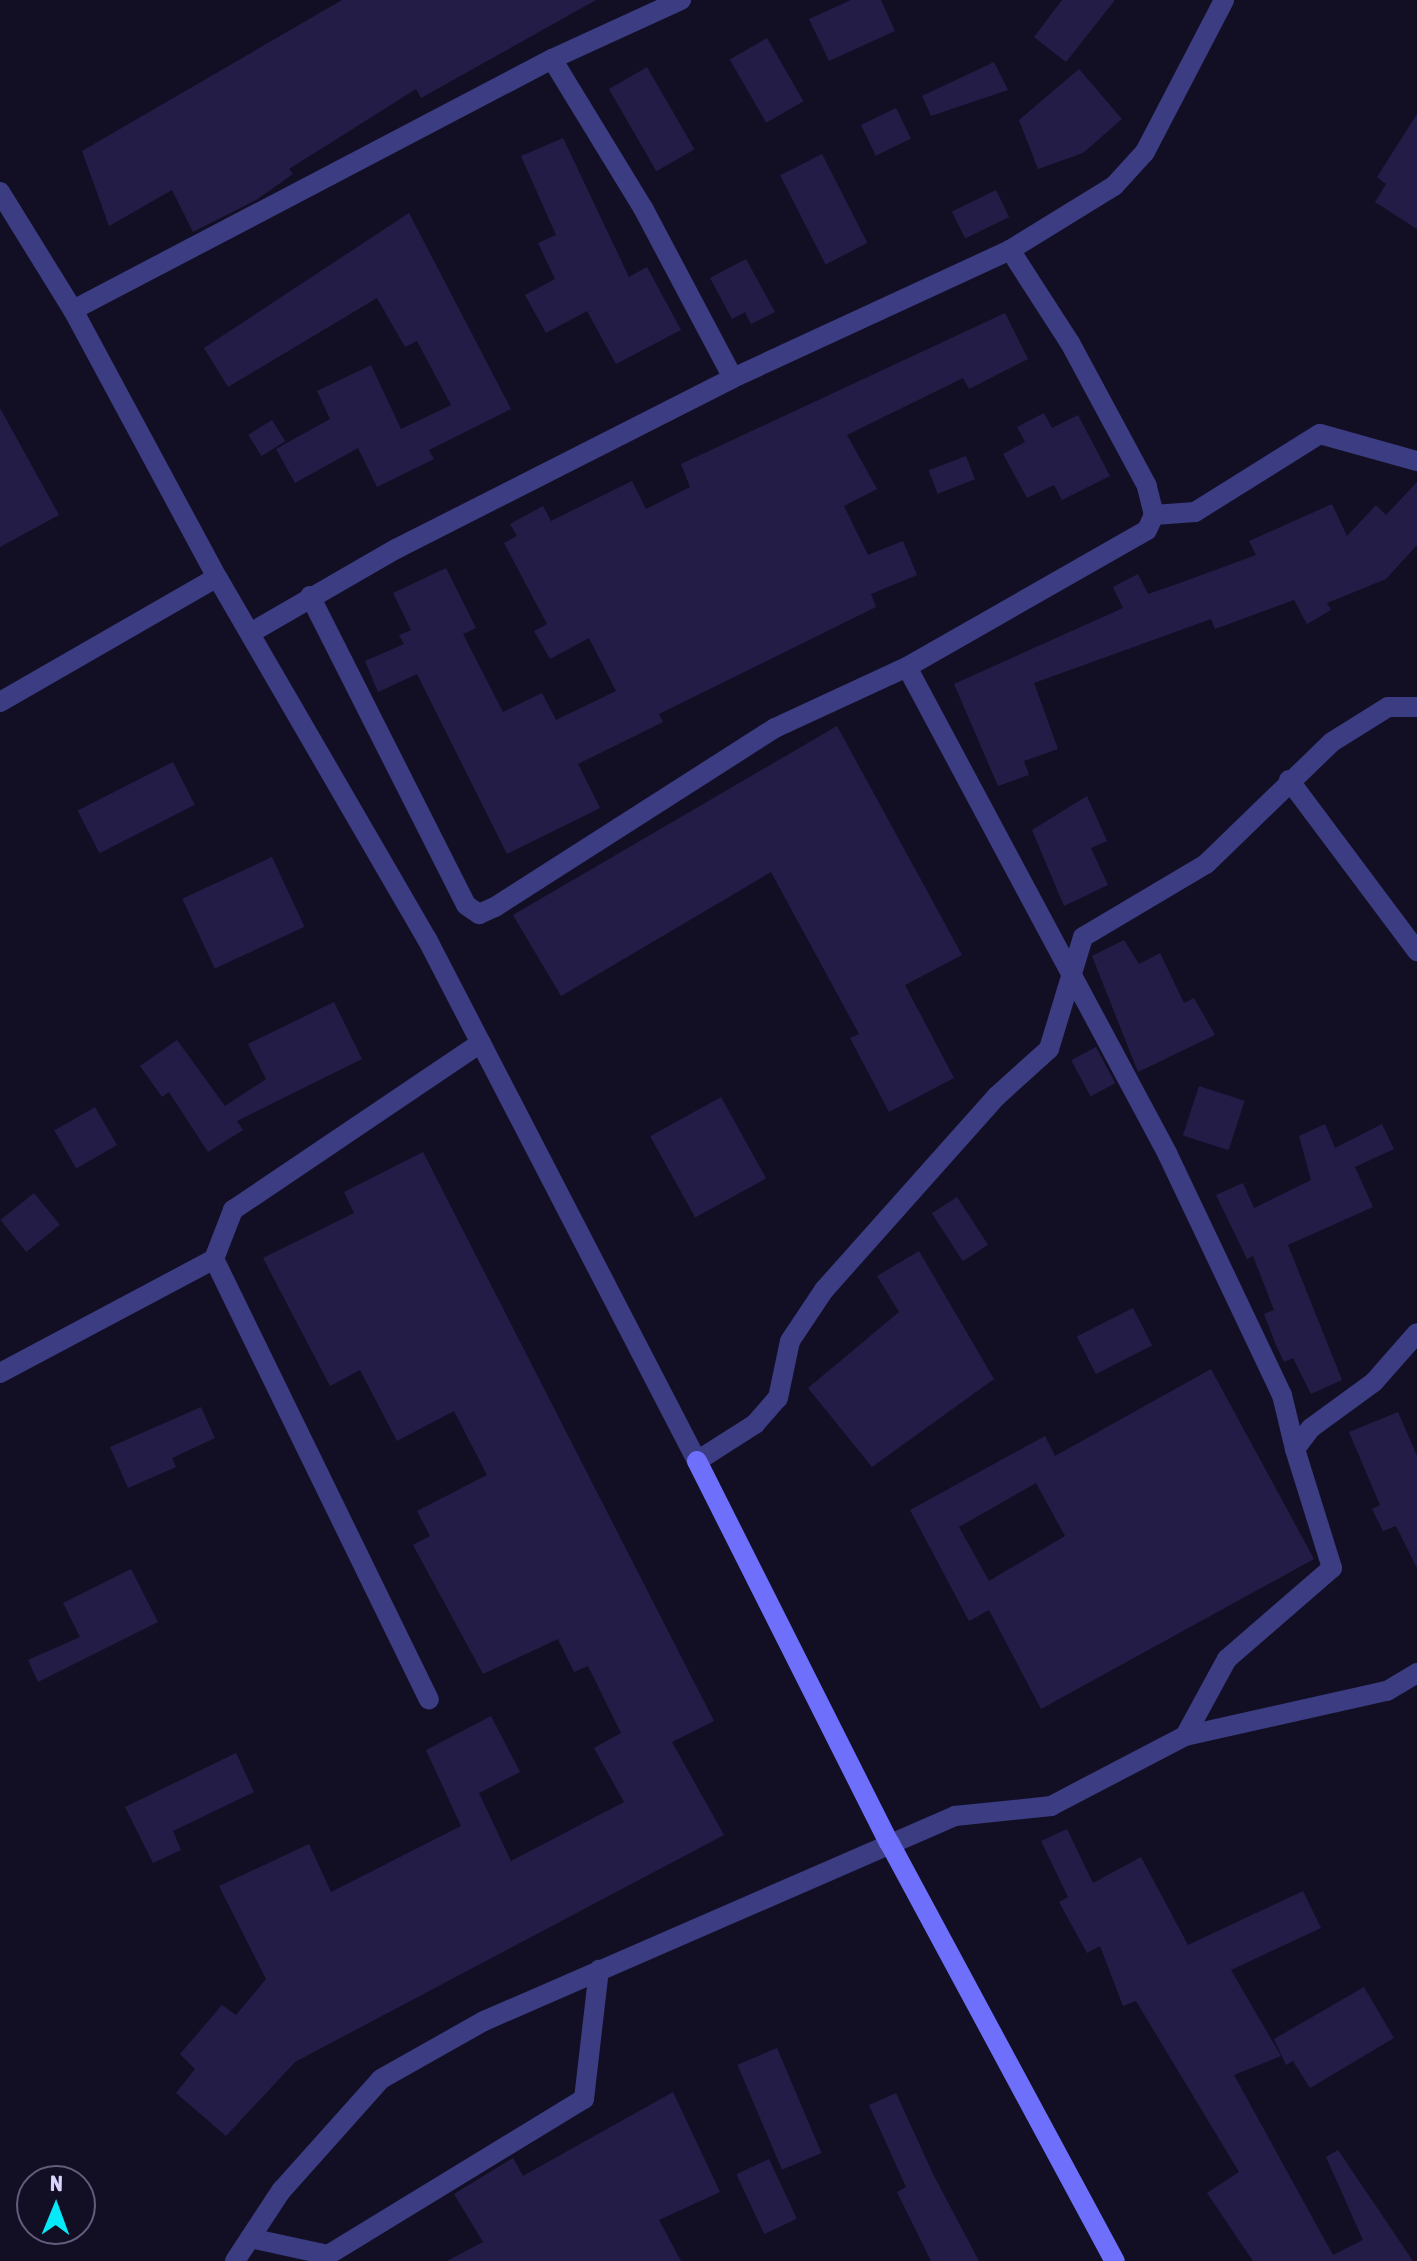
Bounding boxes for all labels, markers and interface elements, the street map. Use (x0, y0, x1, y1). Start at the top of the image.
north arrow (16, 2165, 96, 2245)
text: N (50, 2170, 63, 2196)

